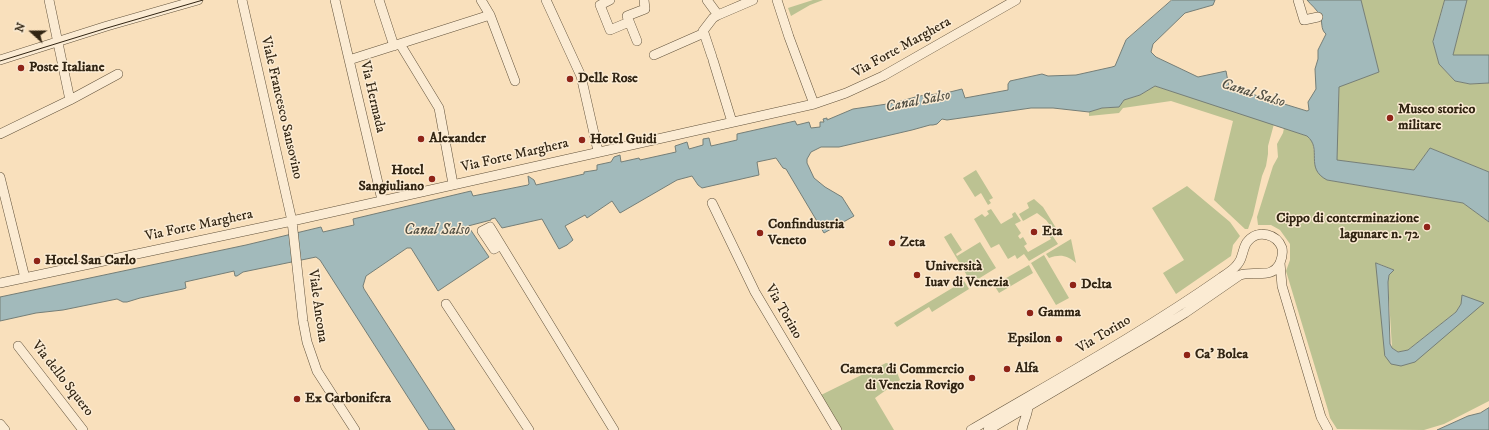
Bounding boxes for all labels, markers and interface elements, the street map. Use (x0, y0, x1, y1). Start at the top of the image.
north arrow (12, 12, 52, 52)
street label: Via Forte Marghera (850, 14, 954, 82)
text: N (13, 21, 29, 34)
street label: Viale Francesco Sansovino (256, 35, 306, 181)
street label: Via Hermada (356, 59, 388, 135)
place label: Poste Italiane (29, 60, 104, 76)
marker: Poste Italiane (16, 63, 26, 73)
place label: Delle Rose (578, 71, 638, 87)
marker: Delle Rose (565, 74, 575, 84)
water label: Canal Salso (1219, 76, 1287, 112)
water label: Canal Salso (884, 87, 952, 117)
place label: Museo storico militare (1398, 102, 1475, 134)
marker: Museo storico militare (1385, 113, 1395, 123)
place label: Alexander (429, 131, 486, 147)
place label: Hotel Guidi (590, 132, 657, 148)
marker: Alexander (416, 134, 426, 144)
street label: Via Forte Marghera (460, 135, 570, 177)
marker: Hotel Guidi (577, 135, 587, 145)
place label: Hotel Sangiuliano (358, 163, 424, 196)
marker: Hotel Sangiuliano (427, 174, 437, 184)
street label: Via Forte Marghera (144, 206, 254, 246)
place label: Cippo di conterminazione lagunare n. 72 (1276, 211, 1419, 244)
place label: Confindustria Veneto (768, 217, 844, 250)
water label: Canal Salso (404, 222, 470, 240)
marker: Cippo di conterminazione lagunare n. 72 (1422, 222, 1432, 232)
place label: Eta (1042, 224, 1062, 240)
marker: Eta (1029, 227, 1039, 237)
marker: Confindustria Veneto (755, 228, 765, 238)
place label: Zeta (900, 235, 925, 251)
marker: Zeta (887, 238, 897, 248)
place label: Hotel San Carlo (45, 253, 136, 269)
marker: Hotel San Carlo (32, 256, 42, 266)
place label: Università Iuav di Venezia (925, 259, 1009, 292)
street label: Viale Ancona (304, 268, 330, 344)
marker: Università Iuav di Venezia (912, 270, 922, 280)
place label: Delta (1081, 277, 1112, 293)
marker: Delta (1068, 280, 1078, 290)
street label: Via Torino (761, 282, 805, 342)
place label: Gamma (1038, 305, 1081, 321)
marker: Gamma (1025, 308, 1035, 318)
street label: Via Torino (1074, 312, 1134, 358)
place label: Epsilon (1007, 331, 1051, 347)
marker: Epsilon (1054, 334, 1064, 344)
street label: Via dello Squero (27, 338, 97, 420)
place label: Ca' Bolea (1195, 347, 1248, 363)
marker: Ca' Bolea (1182, 350, 1192, 360)
place label: Alfa (1015, 361, 1039, 377)
place label: Camera di Commercio di Venezia Rovigo (840, 362, 964, 394)
marker: Alfa (1002, 364, 1012, 374)
marker: Camera di Commercio di Venezia Rovigo (967, 373, 977, 383)
place label: Ex Carbonifera (305, 391, 391, 407)
marker: Ex Carbonifera (292, 394, 302, 404)

